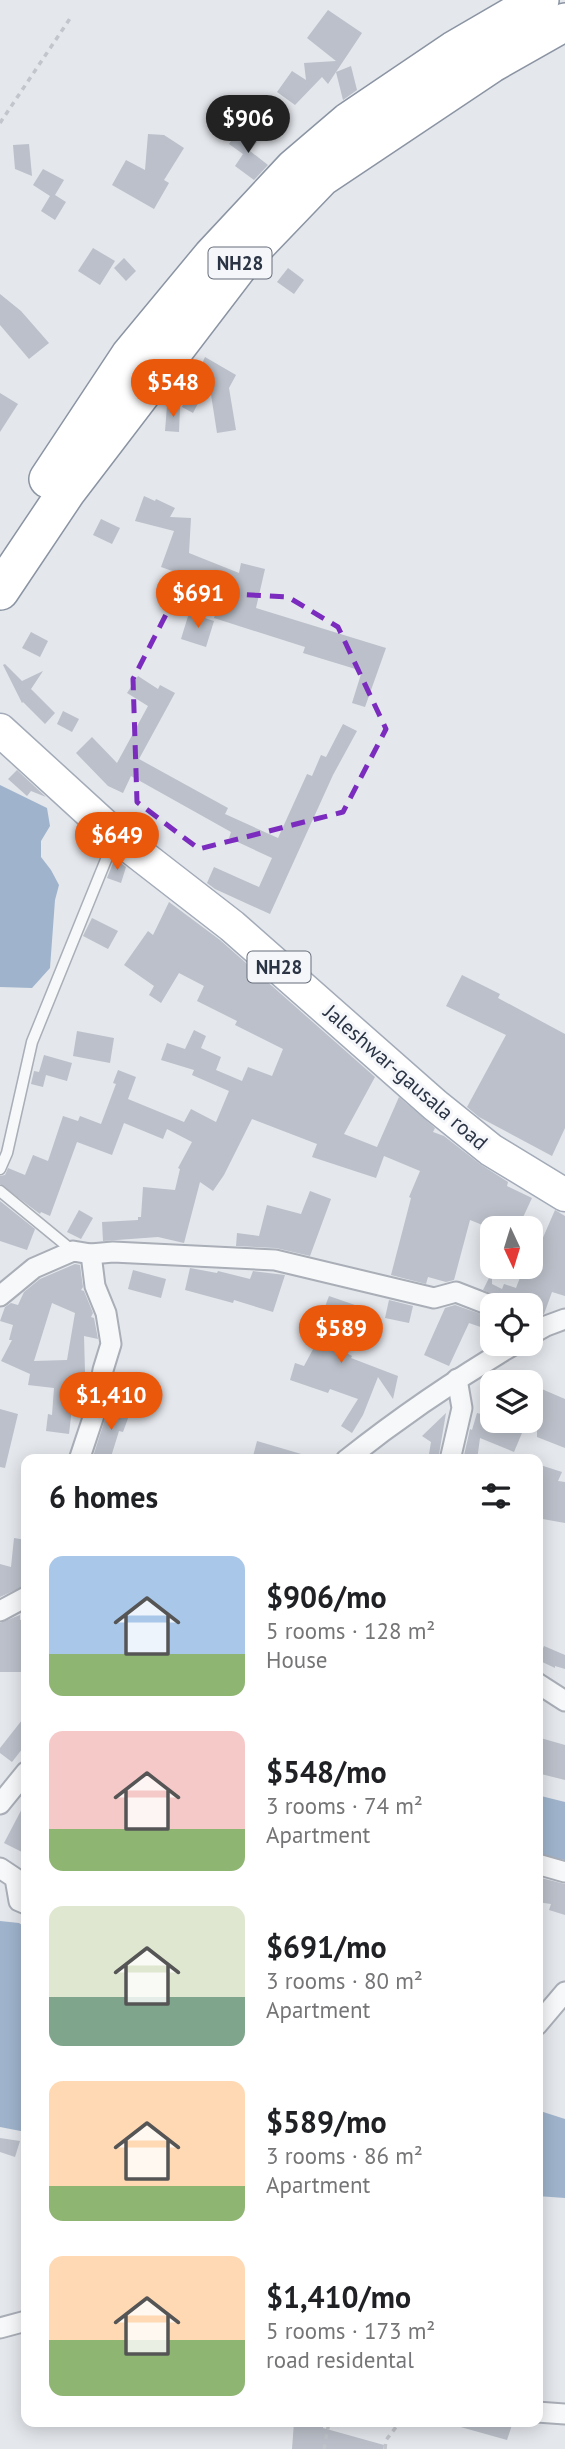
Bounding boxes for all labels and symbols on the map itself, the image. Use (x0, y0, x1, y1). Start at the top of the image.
pin: $906 (207, 96, 289, 155)
road number: NH28 (208, 247, 272, 278)
pin: $548 (132, 360, 214, 419)
pin: $691 (157, 570, 239, 630)
pin: $649 (76, 812, 158, 872)
road number: NH28 (247, 951, 310, 982)
street label: Jaleshwar-gausala road (318, 998, 494, 1156)
north arrow (480, 1216, 542, 1279)
pin: $589 (300, 1306, 382, 1365)
pin: $1,410 (54, 1372, 168, 1432)

